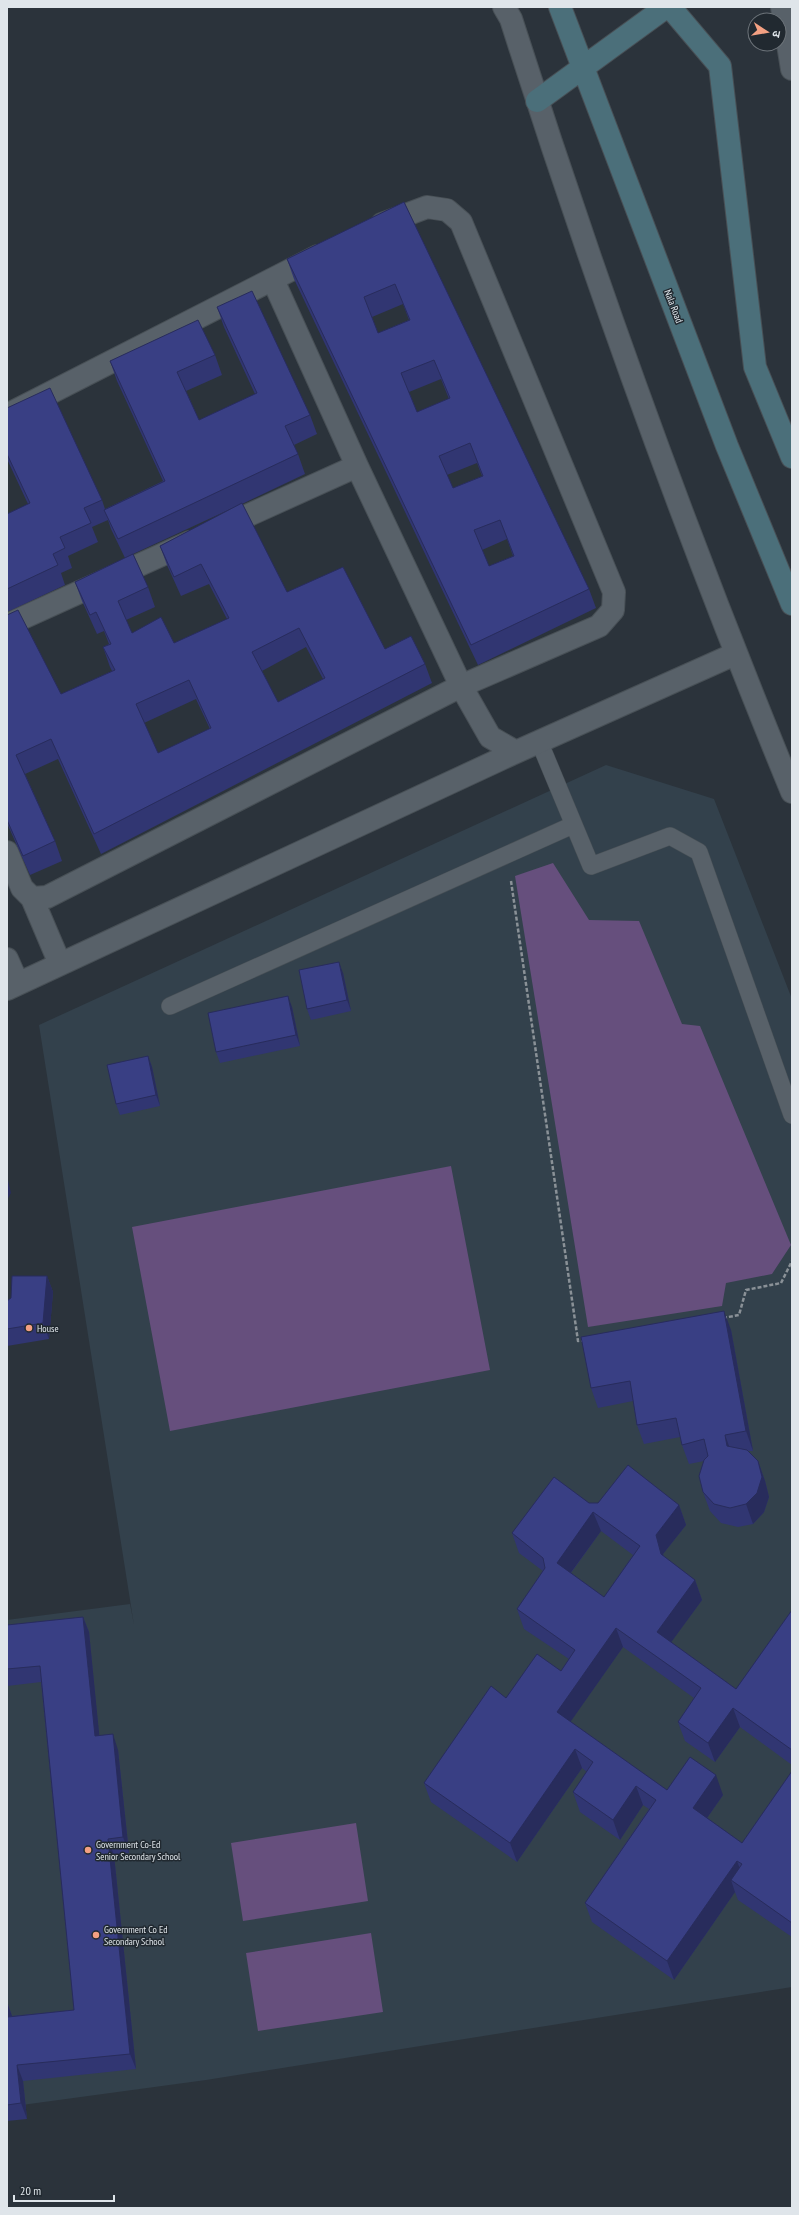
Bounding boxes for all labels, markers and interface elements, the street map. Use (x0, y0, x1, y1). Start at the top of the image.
north arrow (747, 12, 787, 52)
text: उ (769, 29, 784, 39)
street label: Nala Road (661, 288, 686, 325)
place label: House (37, 1322, 59, 1335)
marker: House (24, 1323, 34, 1333)
place label: Government Co-Ed Senior Secondary School (96, 1838, 181, 1863)
marker: Government Co-Ed Senior Secondary School (83, 1845, 93, 1855)
place label: Government Co Ed Secondary School (104, 1923, 168, 1948)
marker: Government Co Ed Secondary School (91, 1930, 101, 1940)
scale bar (14, 2177, 114, 2203)
text: 20 m (20, 2183, 41, 2198)

